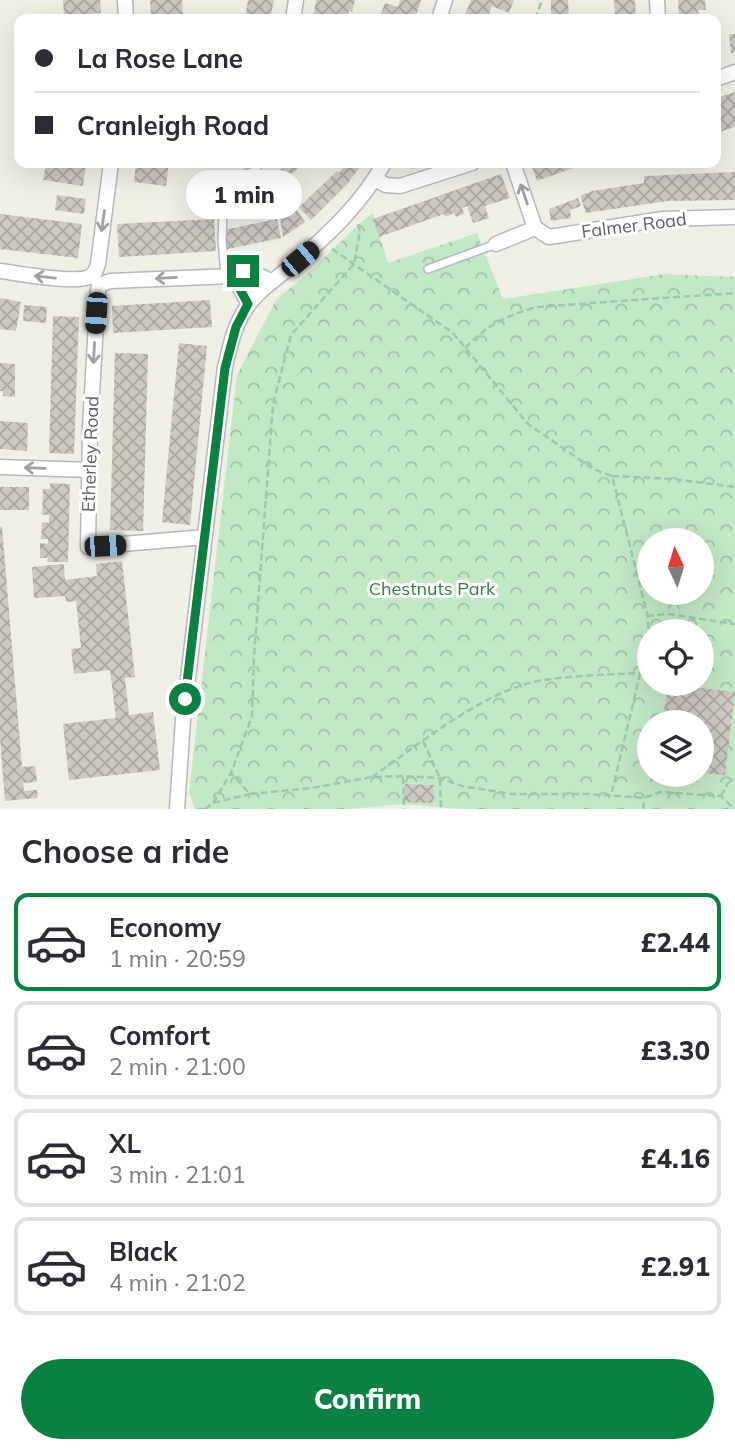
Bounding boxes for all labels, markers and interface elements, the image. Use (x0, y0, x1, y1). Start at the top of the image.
text: La Rose Lane (77, 42, 243, 75)
text: Cranleigh Road (77, 109, 269, 142)
callout: 1 min (185, 170, 301, 218)
text: 1 min (213, 180, 275, 209)
one-way arrow (517, 183, 530, 205)
street label: Falmer Road (580, 207, 688, 243)
one-way arrow (96, 209, 109, 231)
car (278, 237, 323, 281)
route end (227, 255, 259, 287)
one-way arrow (35, 270, 57, 283)
one-way arrow (155, 272, 178, 285)
car (85, 291, 108, 335)
one-way arrow (87, 341, 100, 364)
street label: Etherley Road (76, 396, 104, 512)
one-way arrow (24, 461, 47, 474)
north arrow (637, 528, 714, 606)
map controls (637, 528, 714, 787)
car (84, 534, 127, 558)
park label: Chestnuts Park (369, 577, 496, 600)
button: locate (637, 619, 714, 696)
route start (169, 683, 201, 715)
button: layers (637, 710, 714, 787)
text: Choose a ride (21, 831, 229, 871)
icon: car (25, 911, 88, 974)
text: Economy (109, 911, 221, 944)
text: £2.44 (641, 926, 710, 959)
text: 1 min · 20:59 (109, 944, 246, 973)
icon: car (25, 1019, 88, 1082)
text: Comfort (109, 1019, 210, 1052)
text: £3.30 (641, 1034, 710, 1067)
text: 2 min · 21:00 (109, 1052, 246, 1081)
icon: car (25, 1127, 88, 1190)
text: XL (109, 1127, 141, 1160)
text: £4.16 (641, 1142, 710, 1175)
text: 3 min · 21:01 (109, 1160, 246, 1189)
icon: car (25, 1235, 88, 1298)
text: Black (109, 1235, 177, 1268)
text: £2.91 (641, 1250, 710, 1283)
text: 4 min · 21:02 (109, 1268, 246, 1297)
button: Confirm (21, 1359, 714, 1439)

